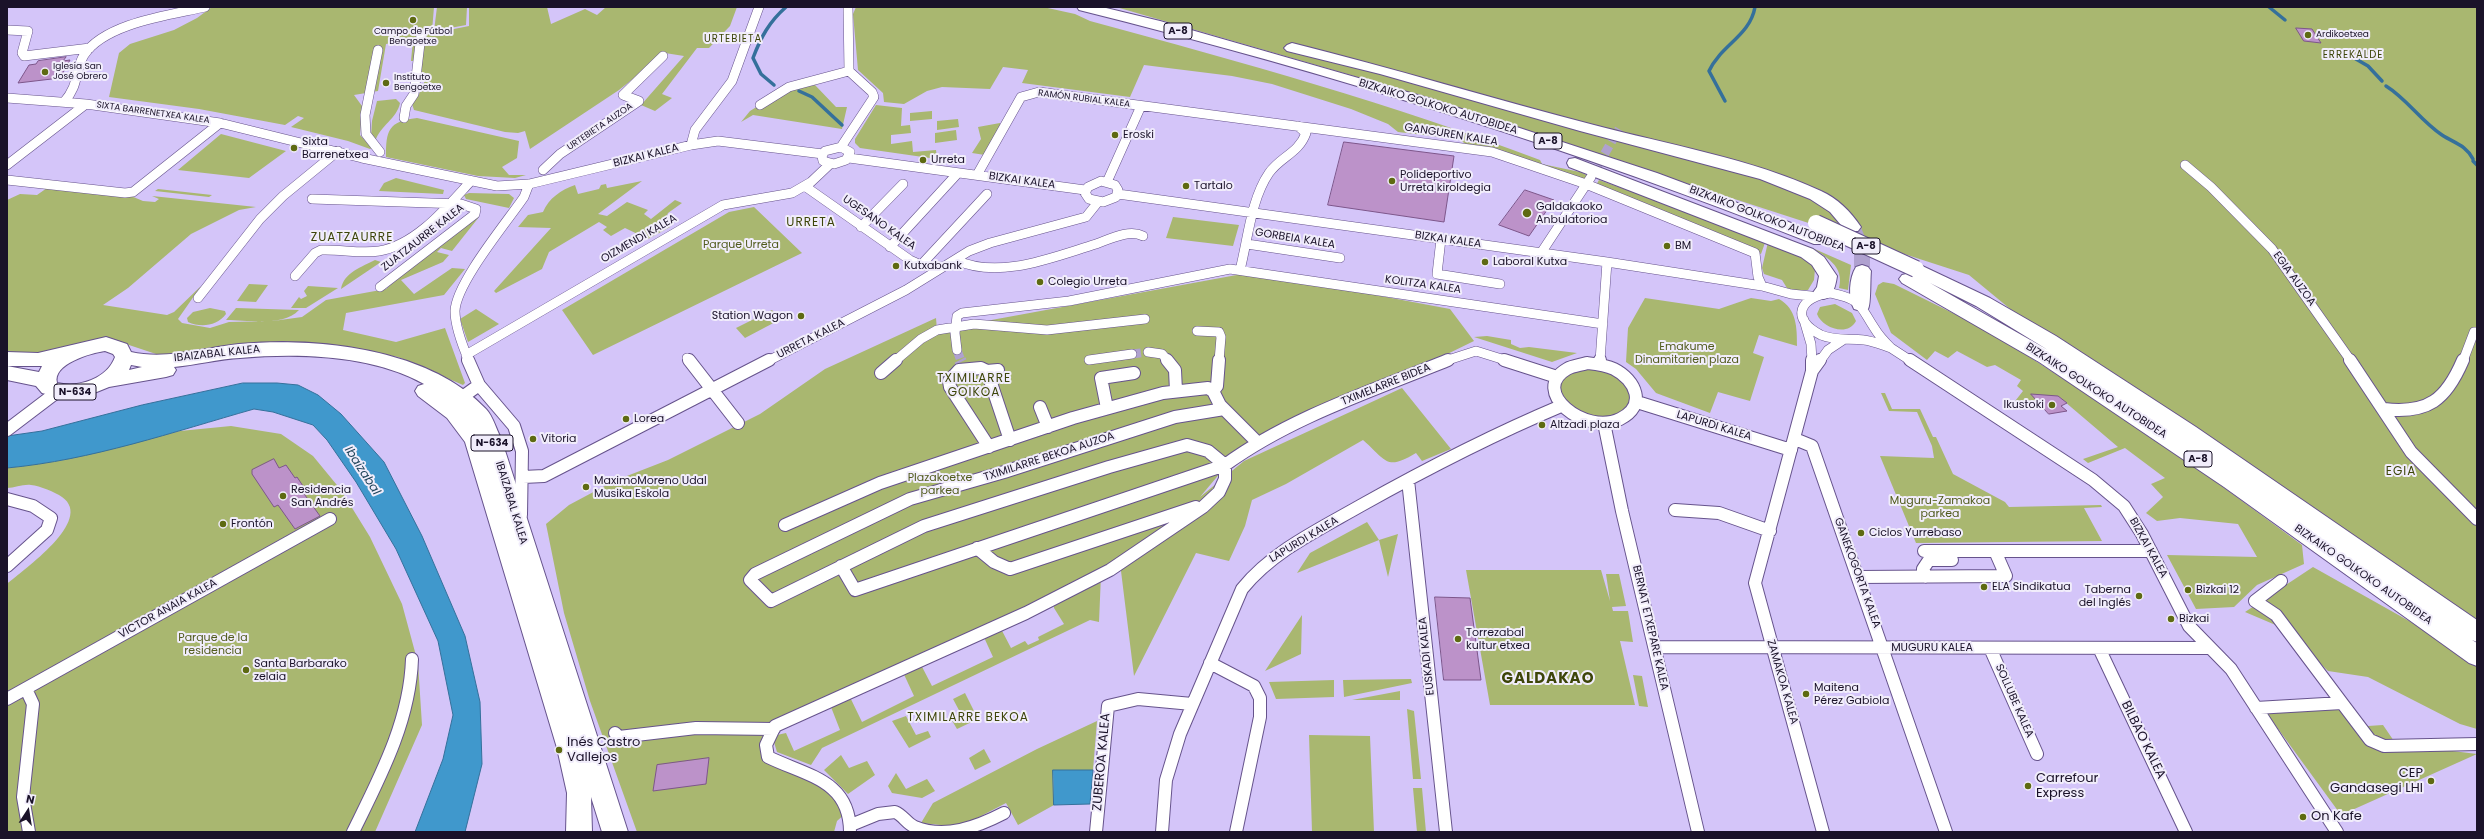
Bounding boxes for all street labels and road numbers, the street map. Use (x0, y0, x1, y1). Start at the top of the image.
road number: A-8 (1164, 23, 1192, 39)
street label: BIZKAIKO GOLKOKO AUTOBIDEA (1357, 77, 1519, 137)
street label: RAMÓN RUBIAL KALEA (1037, 88, 1131, 110)
street label: SIXTA BARRENETXEA KALEA (96, 100, 210, 126)
street label: URTEBIETA AUZOA (565, 101, 635, 153)
street label: GANGUREN KALEA (1403, 121, 1499, 149)
road number: A-8 (1534, 133, 1562, 149)
street label: BIZKAI KALEA (612, 142, 680, 170)
street label: BIZKAI KALEA (988, 170, 1056, 192)
street label: BIZKAIKO GOLKOKO AUTOBIDEA (1687, 183, 1847, 255)
street label: UGESANO KALEA (840, 193, 918, 253)
street label: ZUATZAURRE KALEA (379, 202, 467, 274)
street label: OIZMENDI KALEA (599, 212, 679, 266)
street label: GORBEIA KALEA (1254, 226, 1336, 252)
street label: BIZKAI KALEA (1414, 229, 1482, 251)
road number: A-8 (1852, 238, 1880, 254)
street label: EGIA AUZOA (2270, 249, 2318, 309)
street label: KOLITZA KALEA (1384, 273, 1462, 297)
street label: URRETA KALEA (775, 316, 847, 362)
street label: BIZKAIKO GOLKOKO AUTOBIDEA (2023, 340, 2169, 442)
street label: IBAIZABAL KALEA (173, 343, 261, 365)
street label: TXIMELARRE BIDEA (1339, 361, 1433, 409)
road number: N-634 (54, 384, 96, 400)
street label: LAPURDI KALEA (1675, 408, 1753, 444)
street label: TXIMILARRE BEKOA AUZOA (982, 430, 1116, 484)
road number: N-634 (471, 435, 513, 451)
road number: A-8 (2184, 451, 2212, 467)
street label: IBAIZABAL KALEA (492, 460, 530, 546)
street label: LAPURDI KALEA (1267, 514, 1341, 566)
street label: GANEKOGORTA KALEA (1831, 516, 1883, 630)
street label: BIZKAI KALEA (2126, 516, 2170, 580)
street label: BIZKAIKO GOLKOKO AUTOBIDEA (2291, 522, 2435, 628)
street label: BERNAT ETXEPARE KALEA (1629, 564, 1671, 692)
street label: VICTOR ANAIA KALEA (117, 576, 219, 642)
street label: EUSKADI KALEA (1416, 616, 1438, 696)
street label: ZAMAKOA KALEA (1764, 638, 1800, 726)
street label: MUGURU KALEA (1891, 641, 1973, 655)
street label: SOLLUBE KALEA (1992, 662, 2036, 740)
street label: BILBAO KALEA (2117, 698, 2169, 782)
street label: ZUBEROA KALEA (1090, 712, 1114, 812)

